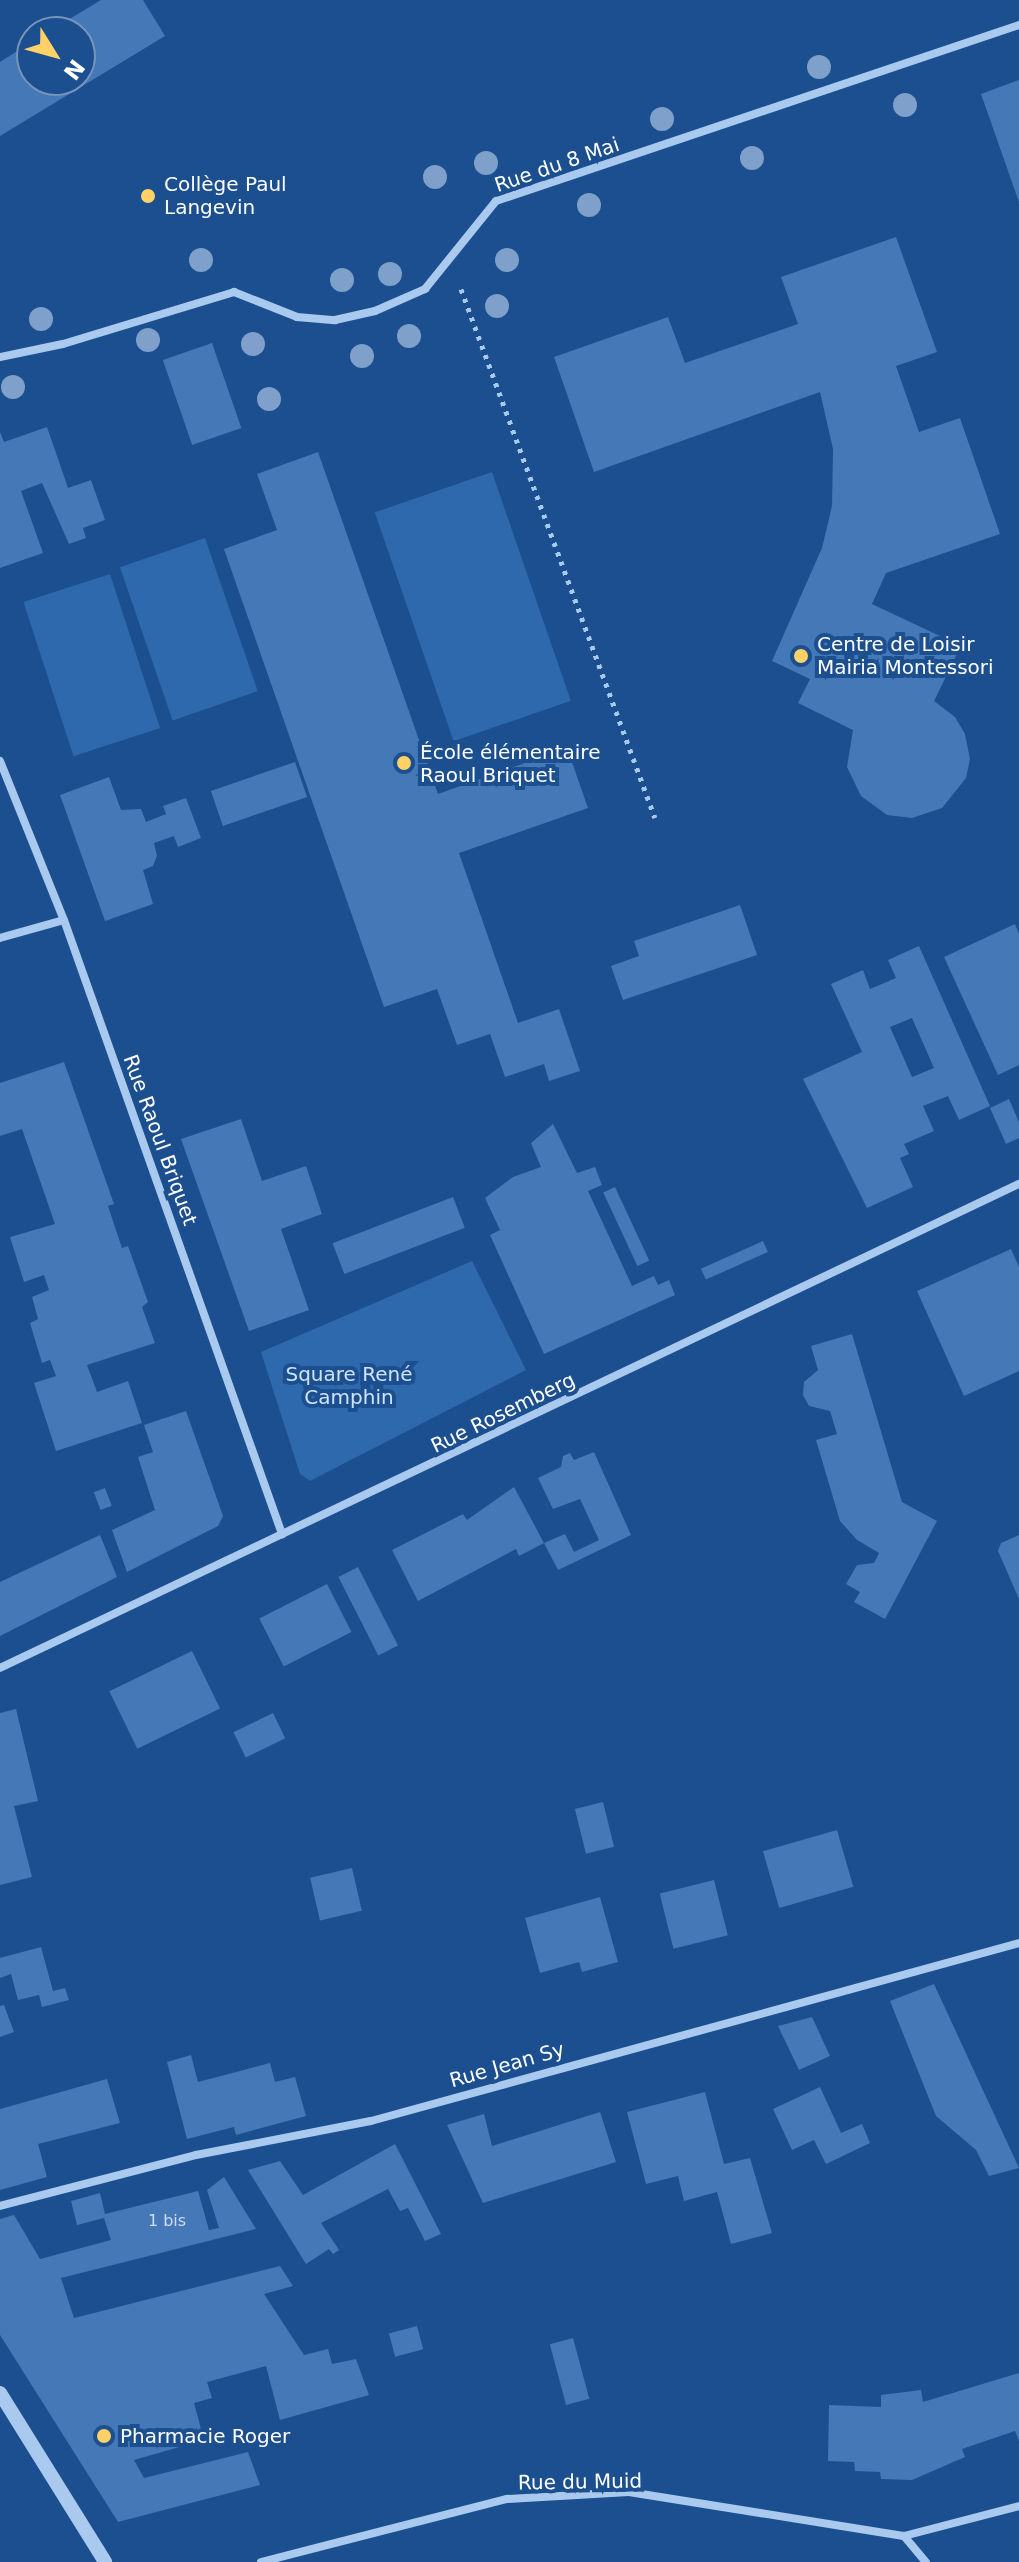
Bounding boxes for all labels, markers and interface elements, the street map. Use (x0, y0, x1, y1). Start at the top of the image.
north arrow (16, 16, 96, 96)
text: N (58, 55, 90, 84)
street label: Rue du 8 Mai (492, 132, 622, 198)
place label: Collège Paul Langevin (164, 172, 287, 219)
marker: Collège Paul Langevin (139, 187, 157, 205)
place label: Centre de Loisir Mairia Montessori (817, 632, 994, 679)
marker: Centre de Loisir Mairia Montessori (792, 647, 810, 665)
place label: École élémentaire Raoul Briquet (420, 740, 600, 787)
marker: École élémentaire Raoul Briquet (395, 754, 413, 772)
street label: Rue Raoul Briquet (118, 1051, 202, 1229)
park label: Square René Camphin (285, 1363, 413, 1410)
street label: Rue Rosemberg (427, 1368, 579, 1458)
street label: Rue Jean Sy (447, 2037, 567, 2093)
house number: 1 bis (148, 2211, 186, 2231)
place label: Pharmacie Roger (120, 2424, 290, 2448)
marker: Pharmacie Roger (95, 2427, 113, 2445)
street label: Rue du Muid (518, 2469, 642, 2495)

